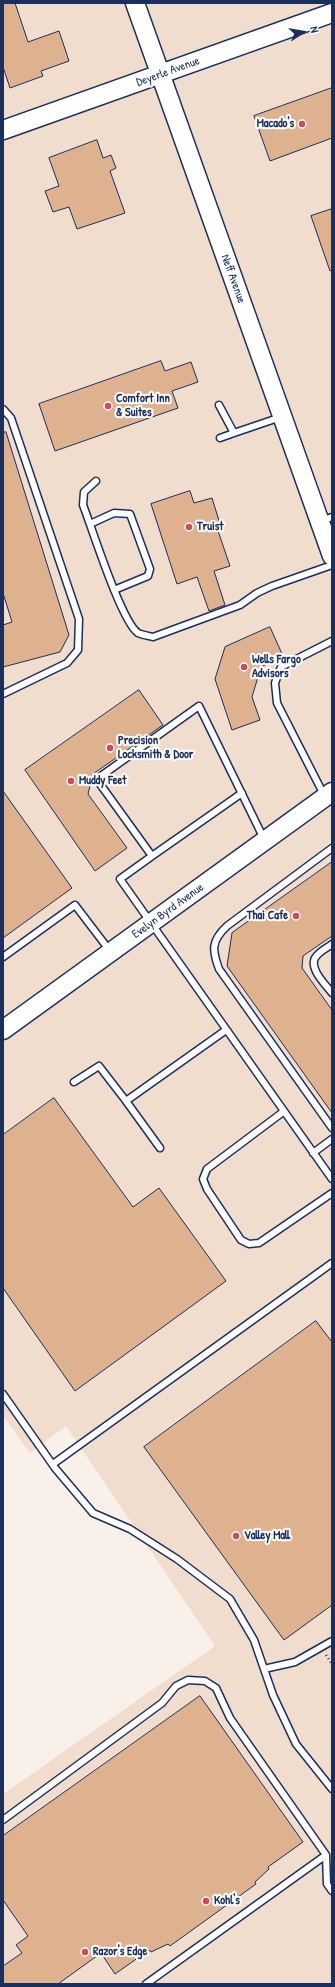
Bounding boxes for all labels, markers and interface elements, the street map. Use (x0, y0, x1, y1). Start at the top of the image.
north arrow (283, 12, 323, 52)
text: N (307, 25, 322, 34)
street label: Deyerle Avenue (134, 54, 202, 90)
place label: Macado's (257, 117, 294, 131)
marker: Macado's (297, 119, 307, 129)
street label: Neff Avenue (218, 253, 248, 305)
place label: Comfort Inn & Suites (116, 392, 170, 420)
marker: Comfort Inn & Suites (103, 401, 113, 411)
place label: Truist (197, 520, 223, 534)
marker: Truist (184, 522, 194, 532)
place label: Wells Fargo Advisors (252, 653, 301, 681)
marker: Wells Fargo Advisors (239, 662, 249, 672)
place label: Precision Locksmith & Door (118, 734, 193, 762)
marker: Precision Locksmith & Door (105, 743, 115, 753)
place label: Muddy Feet (79, 774, 126, 788)
marker: Muddy Feet (66, 776, 76, 786)
street label: Evelyn Byrd Avenue (129, 880, 207, 942)
place label: Thai Cafe (247, 909, 288, 923)
marker: Thai Cafe (291, 911, 301, 921)
place label: Valley Mall (244, 1529, 290, 1543)
marker: Valley Mall (231, 1531, 241, 1541)
place label: Kohl's (214, 1894, 240, 1908)
marker: Kohl's (201, 1896, 211, 1906)
place label: Razor's Edge (93, 1945, 147, 1959)
marker: Razor's Edge (80, 1947, 90, 1957)

